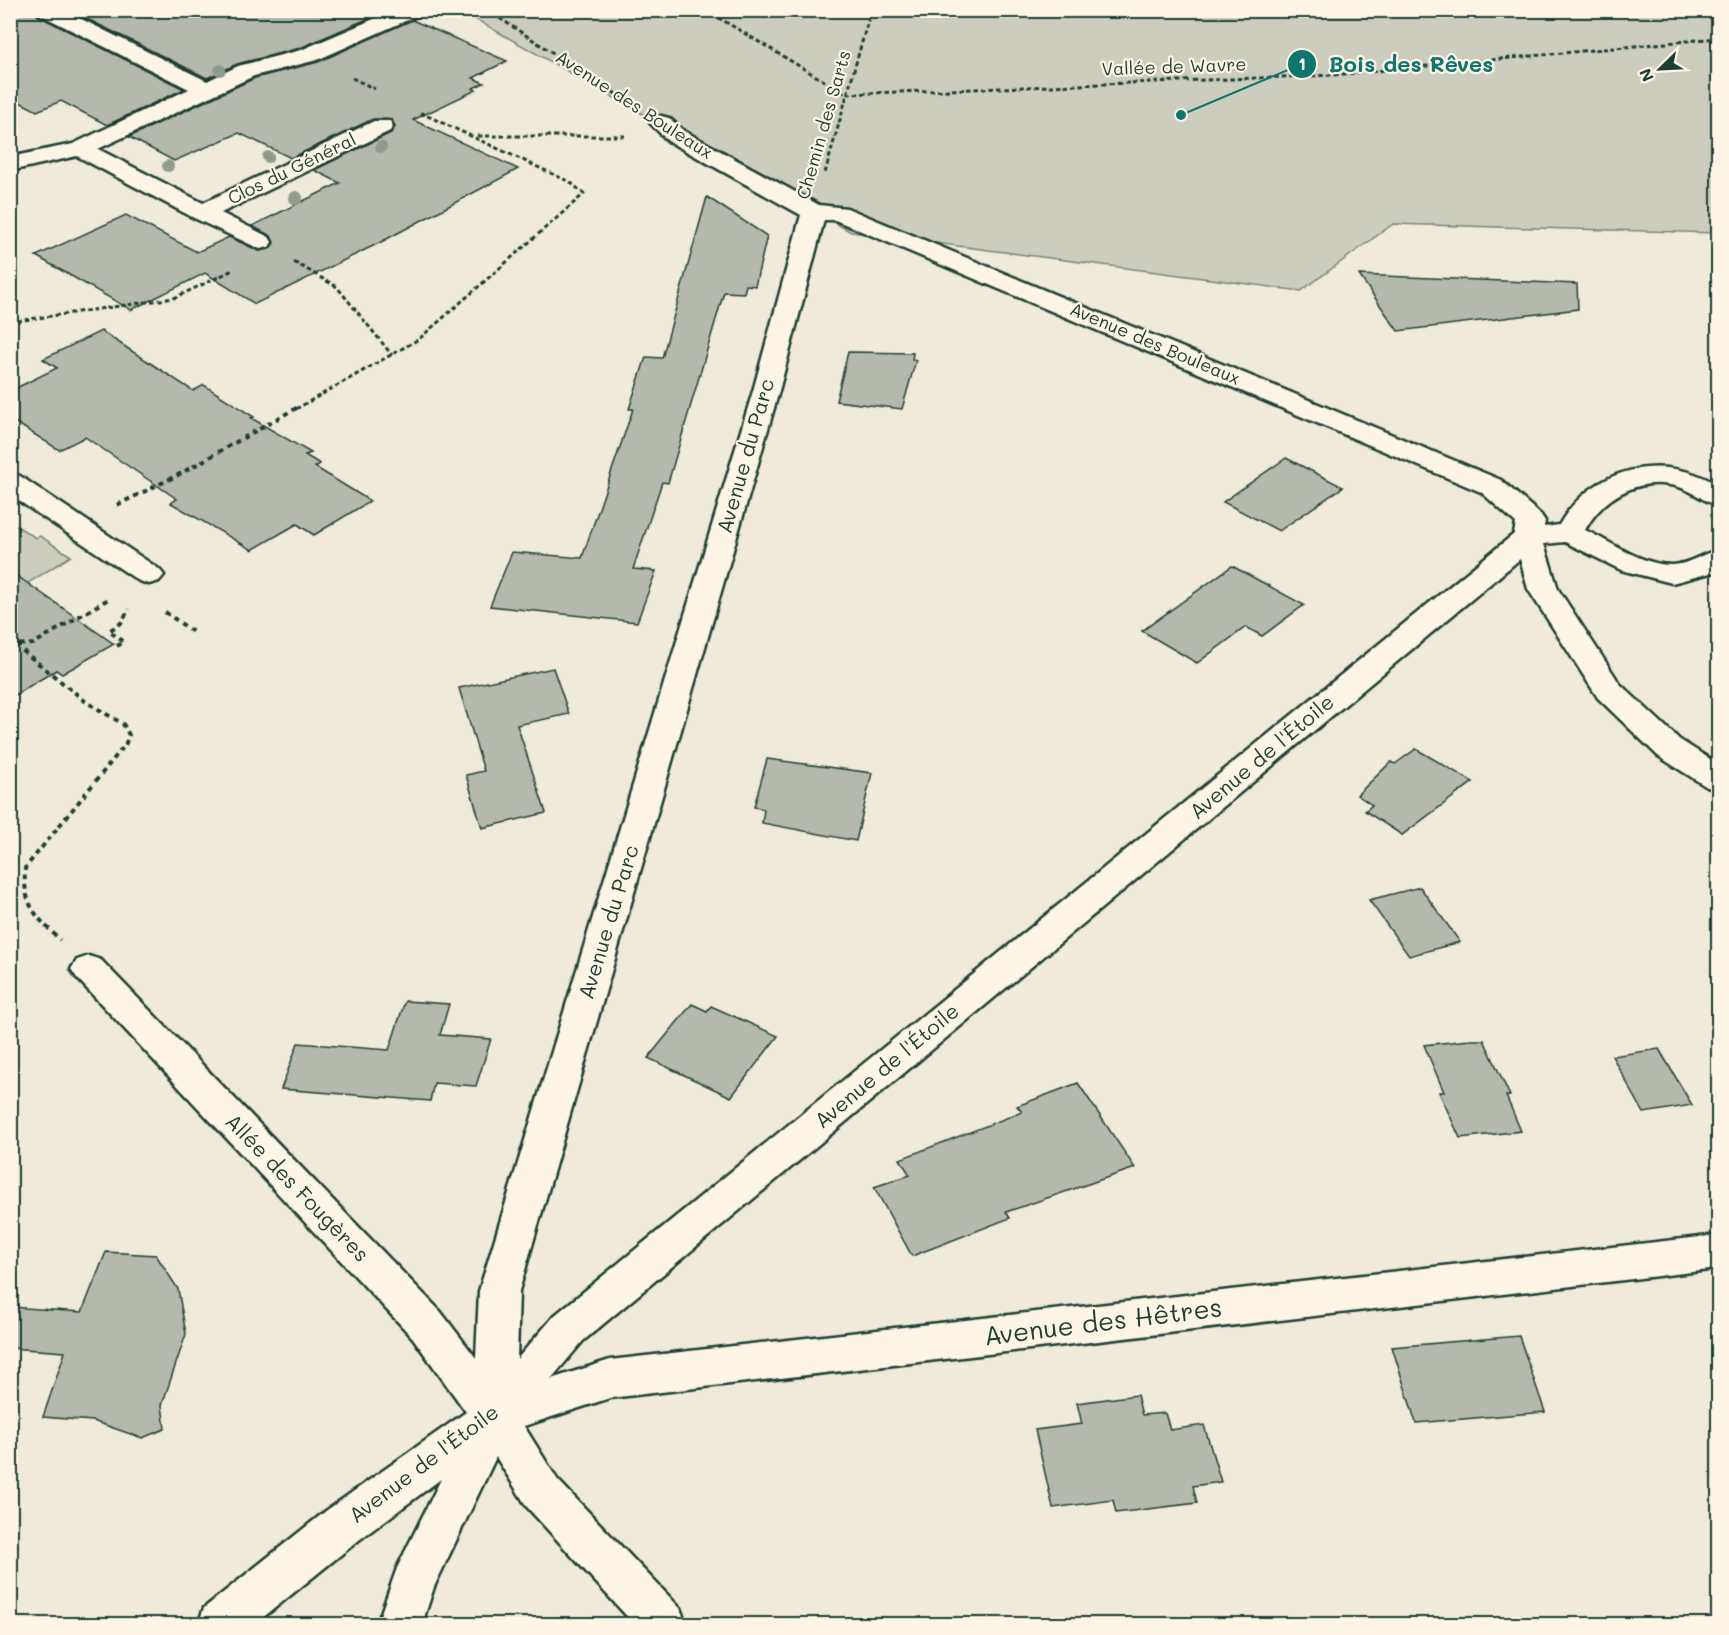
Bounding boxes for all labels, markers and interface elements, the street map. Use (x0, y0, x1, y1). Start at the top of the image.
north arrow (1630, 39, 1690, 99)
street label: Avenue des Bouleaux (551, 44, 718, 164)
callout: Bois des Rêves (1287, 44, 1505, 84)
street label: Chemin des Sarts (790, 47, 856, 202)
text: Bois des Rêves (1329, 49, 1493, 78)
street label: Vallée de Wavre (1101, 51, 1247, 81)
text: 1 (1298, 51, 1306, 75)
text: N (1634, 65, 1658, 85)
street label: Clos du Général (223, 127, 360, 210)
street label: Avenue des Bouleaux (1067, 296, 1244, 390)
street label: Avenue du Parc (710, 375, 780, 536)
street label: Avenue de l'Étoile (1183, 687, 1339, 824)
street label: Avenue du Parc (571, 841, 644, 1002)
street label: Avenue de l'Étoile (808, 996, 964, 1133)
street label: Allée des Fougères (220, 1107, 376, 1267)
street label: Avenue des Hêtres (982, 1290, 1224, 1352)
street label: Avenue de l'Étoile (343, 1398, 503, 1528)

